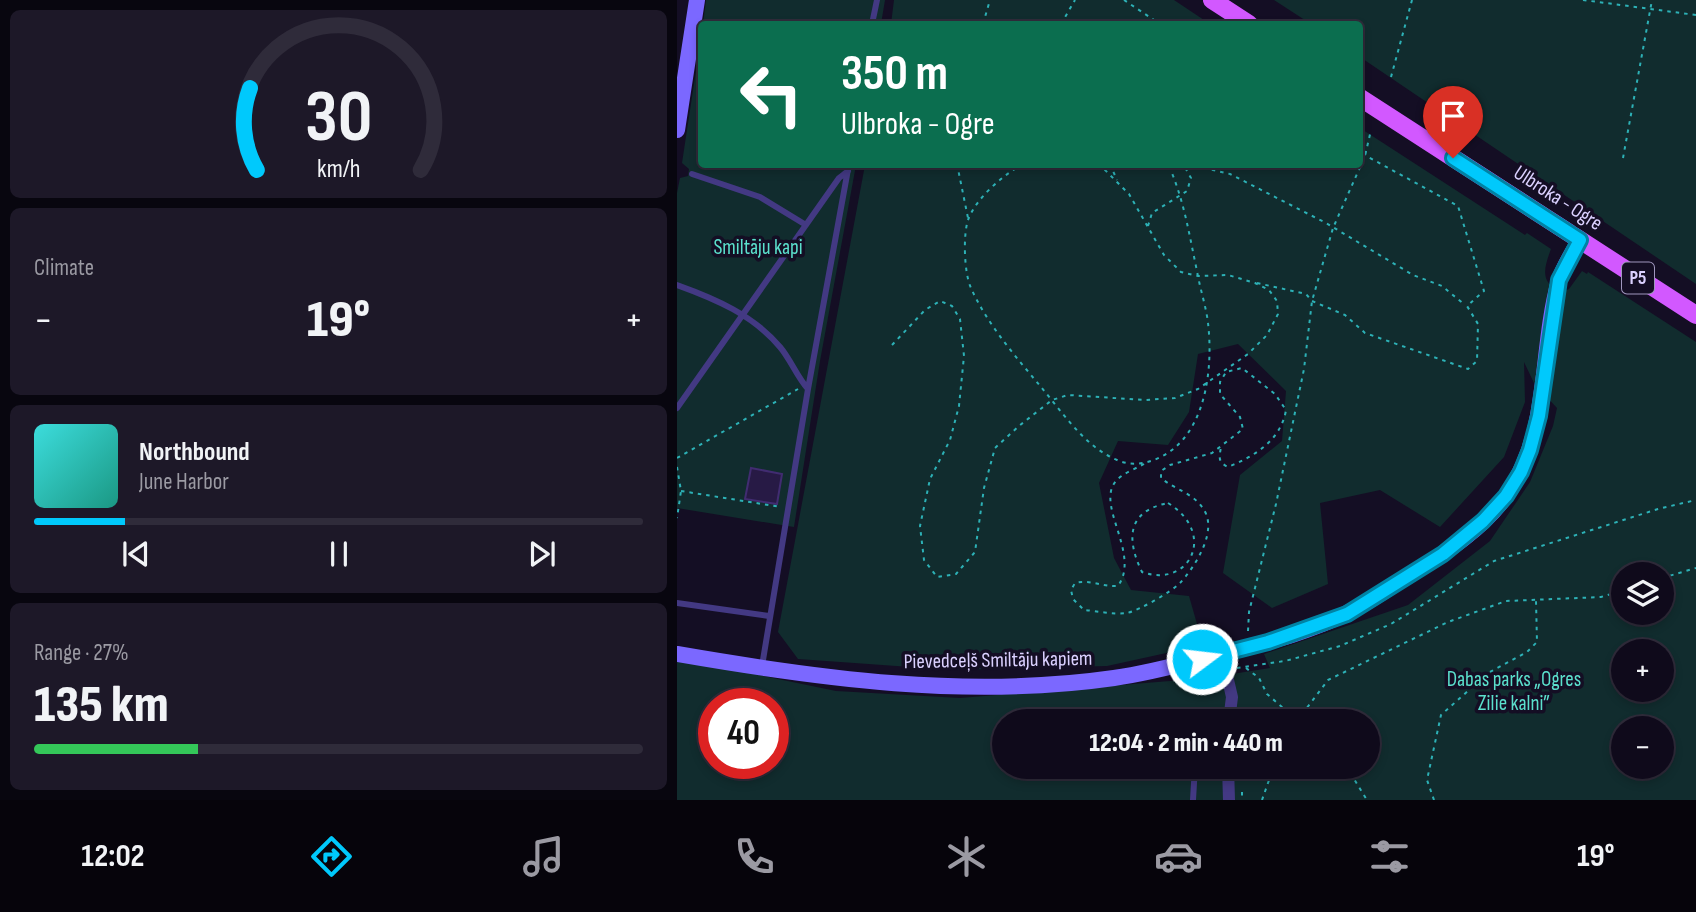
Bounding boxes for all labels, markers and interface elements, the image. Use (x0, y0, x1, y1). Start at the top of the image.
text: 350 m (841, 45, 948, 104)
icon: left (726, 49, 817, 140)
text: 30 (305, 74, 372, 162)
pin (1423, 86, 1483, 158)
icon: arrive (1434, 97, 1472, 135)
text: Ulbroka - Ogre (841, 105, 995, 144)
text: km/h (317, 154, 360, 185)
street label: Ulbroka - Ogre (1509, 160, 1607, 236)
park label: Smiltāju kapi (713, 235, 803, 260)
text: Climate (34, 254, 94, 282)
road number: P5 (1622, 262, 1654, 294)
text: 19° (307, 289, 370, 352)
text: − (34, 298, 53, 343)
text: + (624, 298, 643, 343)
text: Northbound (139, 437, 250, 468)
text: June Harbor (139, 468, 229, 496)
icon: previous (117, 535, 155, 573)
icon: pause (320, 535, 358, 573)
icon: next (523, 535, 561, 573)
map controls (1611, 562, 1674, 779)
button: layers (1611, 562, 1674, 625)
position arrow (1165, 622, 1239, 696)
text: Range · 27% (34, 639, 129, 667)
button: + (1611, 639, 1674, 702)
street label: Pievedceļš Smiltāju kapiem (903, 646, 1093, 674)
park label: Dabas parks „Ogres Zilie kalni” (1447, 667, 1581, 716)
text: 135 km (34, 674, 169, 737)
speed limit sign: 40 (698, 688, 789, 779)
button: − (1611, 716, 1674, 779)
text: 12:04 · 2 min · 440 m (1089, 728, 1283, 759)
icon: directions (307, 832, 356, 881)
icon: music (519, 832, 568, 881)
icon: phone (730, 832, 779, 881)
icon: climate (942, 832, 991, 881)
icon: car (1154, 832, 1203, 881)
icon: filters (1365, 832, 1414, 881)
text: 12:02 (81, 837, 145, 876)
text: 19° (1577, 837, 1615, 876)

